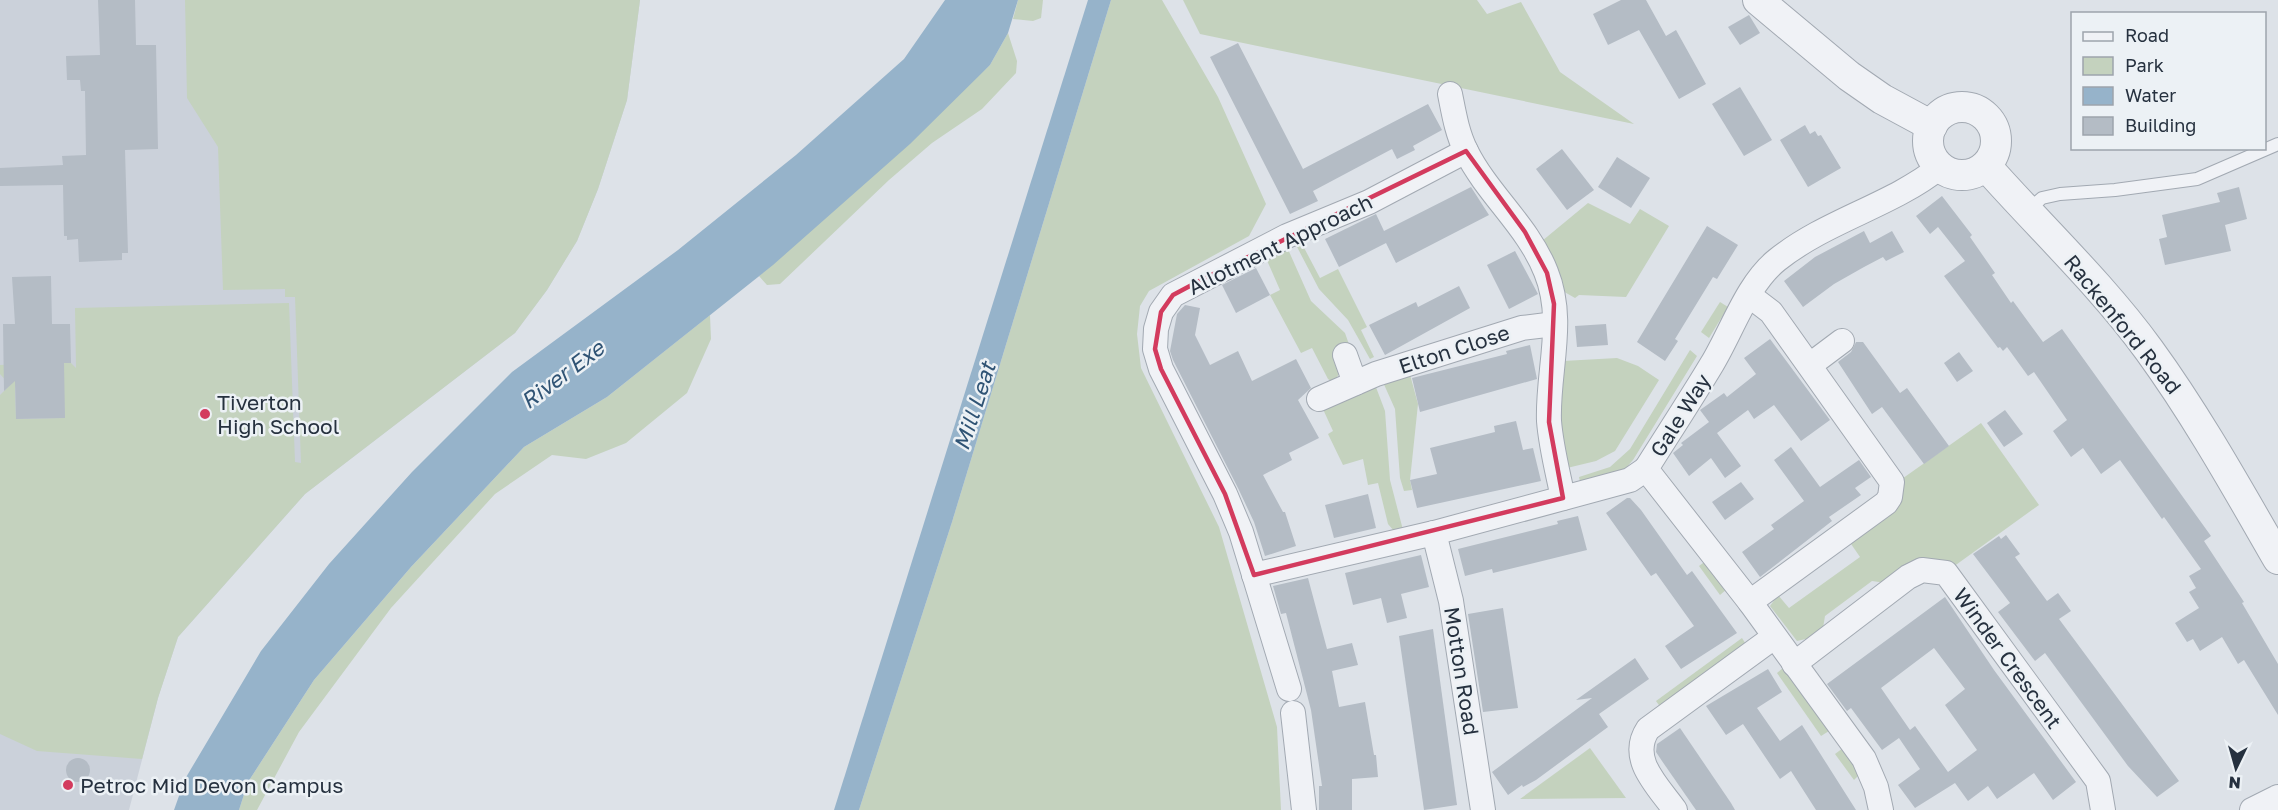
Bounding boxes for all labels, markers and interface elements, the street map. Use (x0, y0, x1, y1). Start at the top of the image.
legend (2071, 12, 2266, 150)
text: Road (2125, 24, 2169, 46)
text: Park (2125, 54, 2164, 76)
text: Water (2125, 84, 2176, 106)
text: Building (2125, 114, 2196, 136)
street label: Allotment Approach (1184, 188, 1376, 300)
street label: Rackenford Road (2059, 249, 2187, 399)
street label: Elton Close (1395, 319, 1513, 379)
water label: River Exe (515, 333, 611, 414)
water label: Mill Leat (947, 357, 1001, 453)
street label: Gale Way (1644, 368, 1716, 461)
place label: Tiverton High School (217, 389, 339, 439)
marker: Tiverton High School (198, 407, 212, 421)
street label: Winder Crescent (1948, 583, 2068, 733)
street label: Motton Road (1439, 605, 1485, 737)
north arrow (2206, 738, 2266, 798)
place label: Petroc Mid Devon Campus (80, 772, 343, 798)
text: N (2228, 772, 2242, 793)
marker: Petroc Mid Devon Campus (61, 778, 75, 792)

